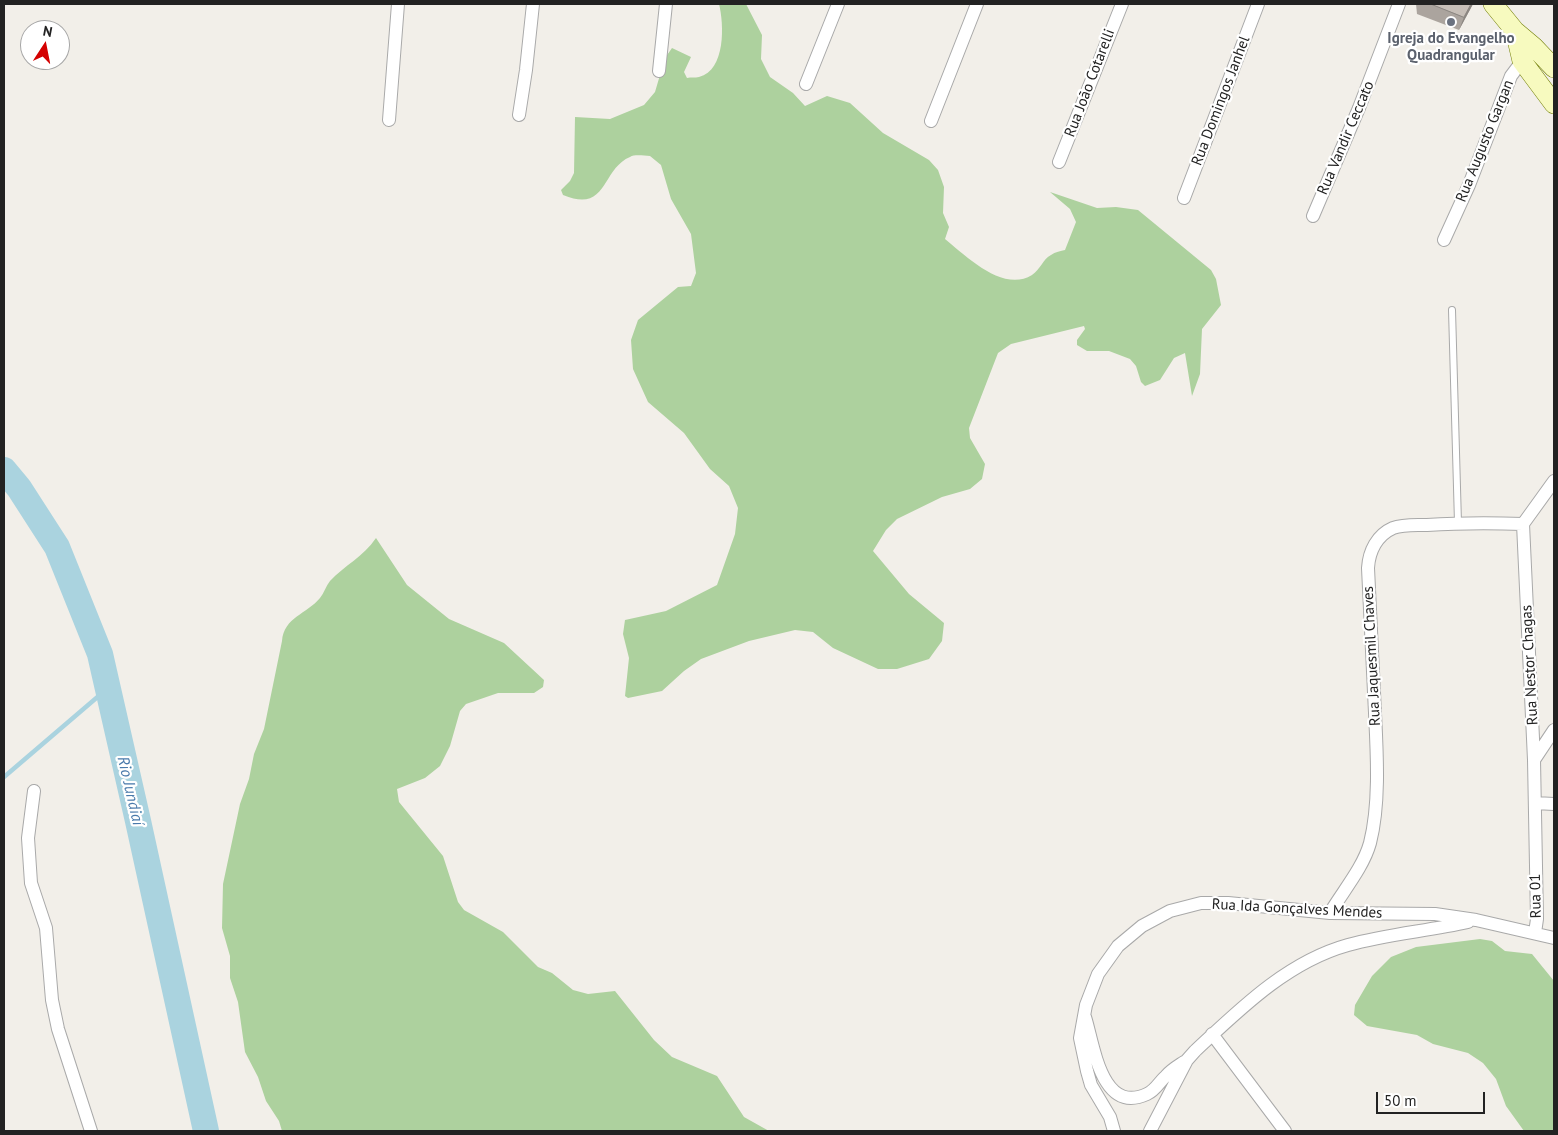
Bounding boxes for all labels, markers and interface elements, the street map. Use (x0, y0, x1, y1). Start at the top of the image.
marker: Igreja do Evangelho Quadrangular (1445, 16, 1457, 28)
north arrow (20, 20, 70, 70)
text: N (41, 22, 54, 41)
street label: Rua João Cotarelli (1061, 26, 1119, 140)
place label: Igreja do Evangelho Quadrangular (1387, 30, 1515, 65)
street label: Rua Domingos Janhel (1188, 34, 1254, 168)
street label: Rua Augusto Gargan (1452, 77, 1518, 205)
street label: Rua Vandir Ceccato (1314, 78, 1378, 198)
street label: Rua Jaquesmil Chaves (1359, 586, 1385, 726)
street label: Rua Nestor Chagas (1518, 604, 1542, 726)
water label: Rio Jundiaí (113, 755, 147, 827)
street label: Rua 01 (1527, 874, 1545, 918)
street label: Rua Ida Gonçalves Mendes (1211, 896, 1383, 922)
scale bar (1378, 1082, 1487, 1114)
text: 50 m (1384, 1091, 1417, 1110)

